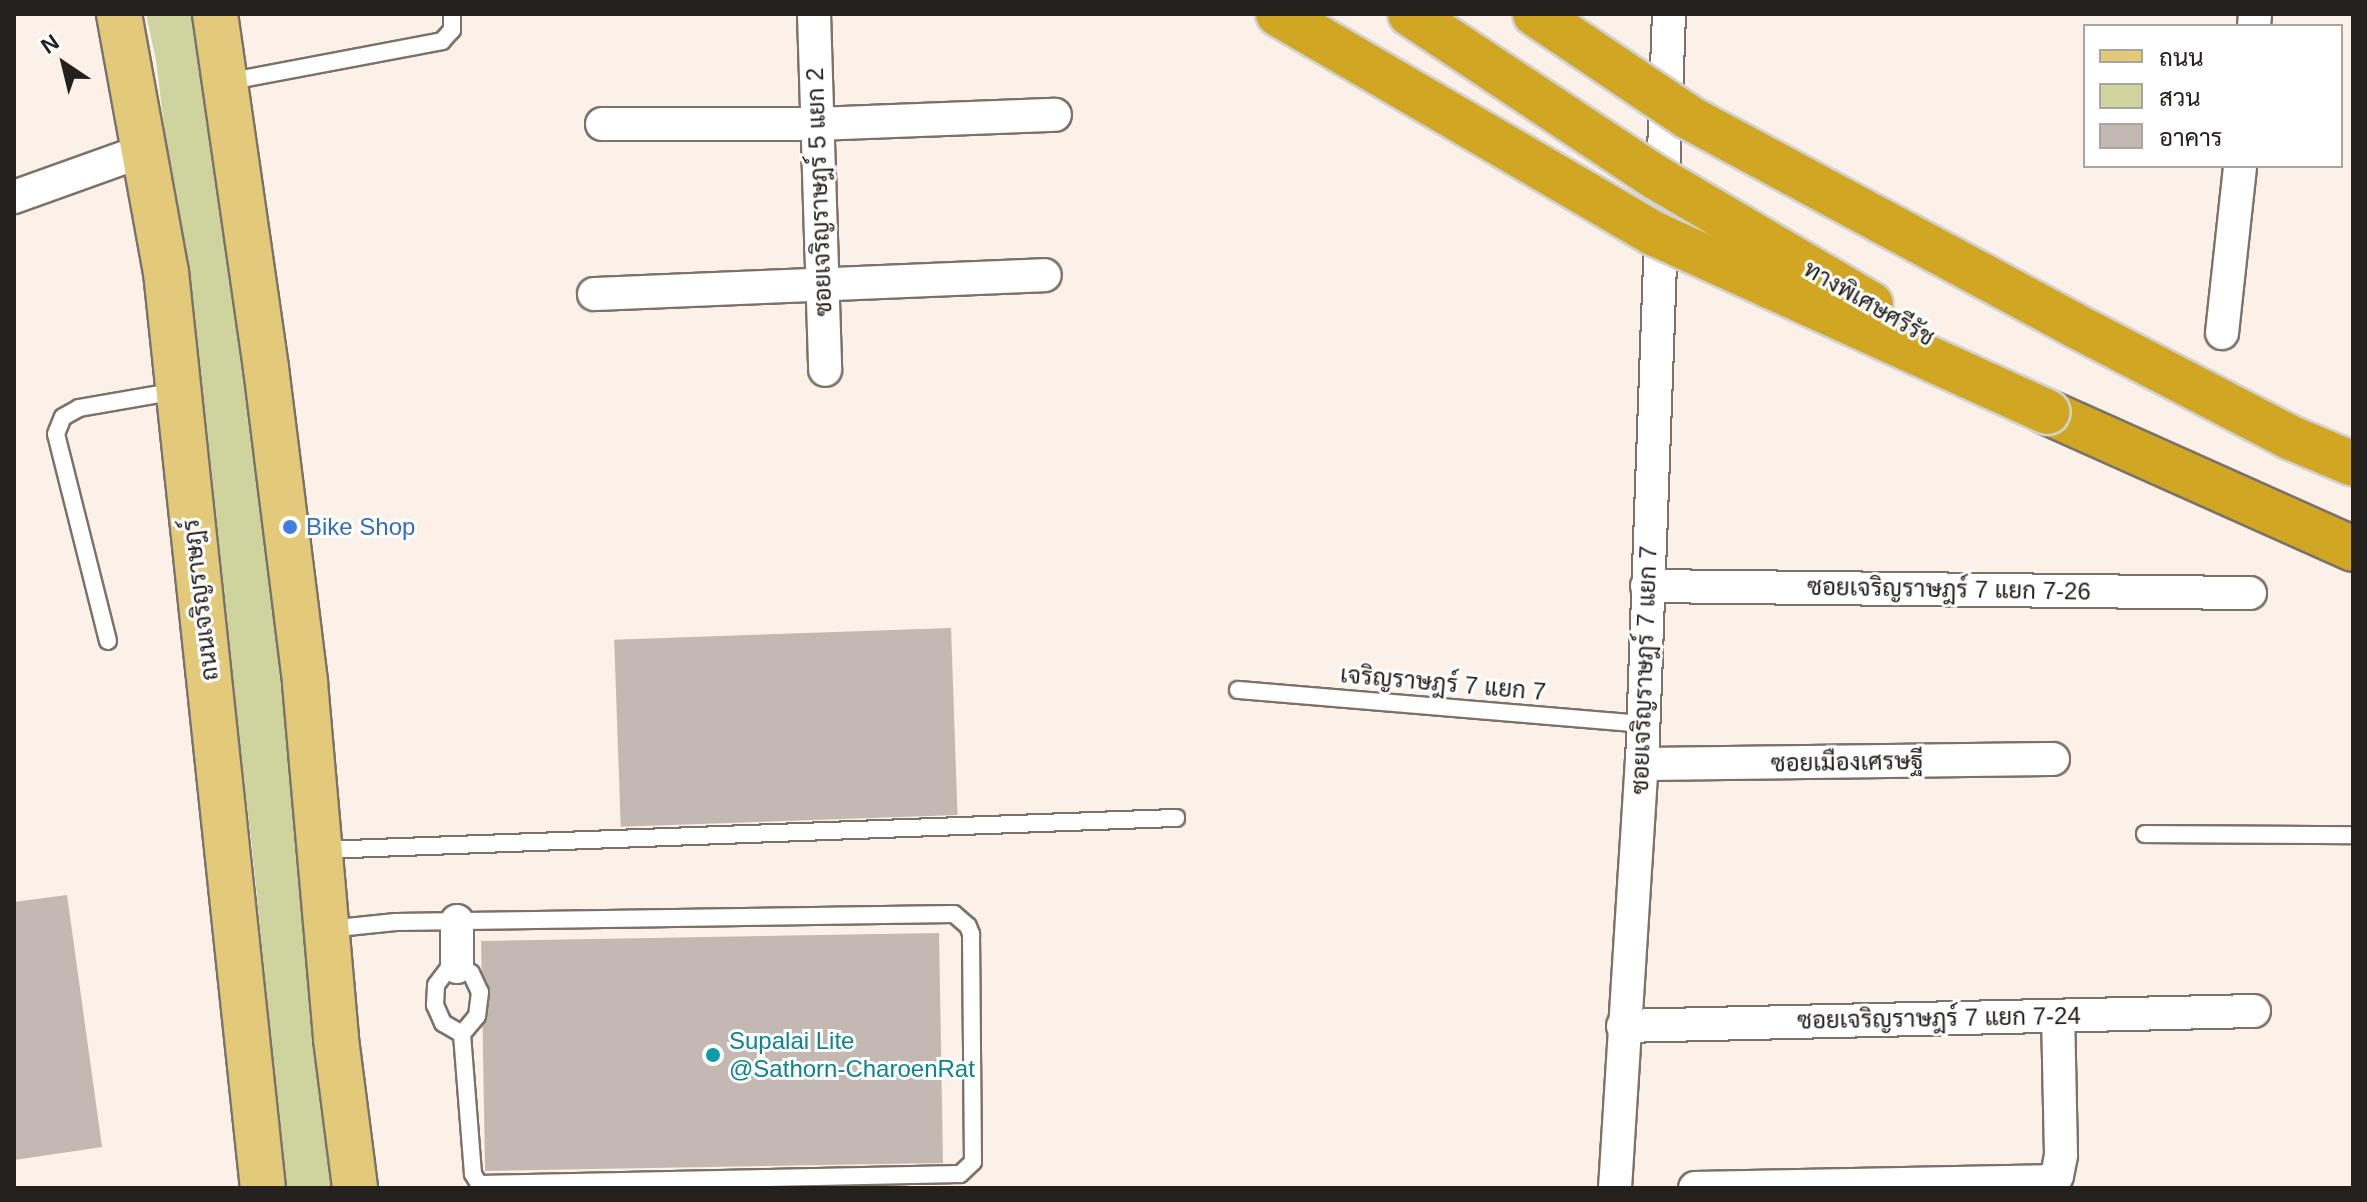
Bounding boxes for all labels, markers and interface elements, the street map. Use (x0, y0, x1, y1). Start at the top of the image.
north arrow (24, 24, 104, 104)
legend (2083, 24, 2343, 168)
text: N (36, 29, 64, 59)
text: ถนน (2159, 44, 2204, 71)
street label: ซอยเจริญราษฎร์ 5 แยก 2 (800, 67, 838, 317)
text: สวน (2159, 84, 2201, 111)
text: อาคาร (2159, 124, 2222, 151)
street label: ทางพิเศษศรีรัช (1799, 254, 1939, 352)
place label: Bike Shop (306, 513, 415, 541)
street label: ถนนเจริญราษฎร์ (176, 518, 224, 682)
marker: Bike Shop (281, 518, 299, 536)
street label: ซอยเจริญราษฎร์ 7 แยก 7 (1625, 545, 1663, 795)
street label: ซอยเจริญราษฎร์ 7 แยก 7-26 (1807, 572, 2091, 606)
street label: เจริญราษฎร์ 7 แยก 7 (1339, 660, 1547, 706)
street label: ซอยเมืองเศรษฐี (1771, 746, 1923, 778)
street label: ซอยเจริญราษฎร์ 7 แยก 7-24 (1797, 1001, 2081, 1035)
place label: Supalai Lite @Sathorn-CharoenRat (729, 1027, 975, 1083)
marker: Supalai Lite @Sathorn-CharoenRat (704, 1046, 722, 1064)

